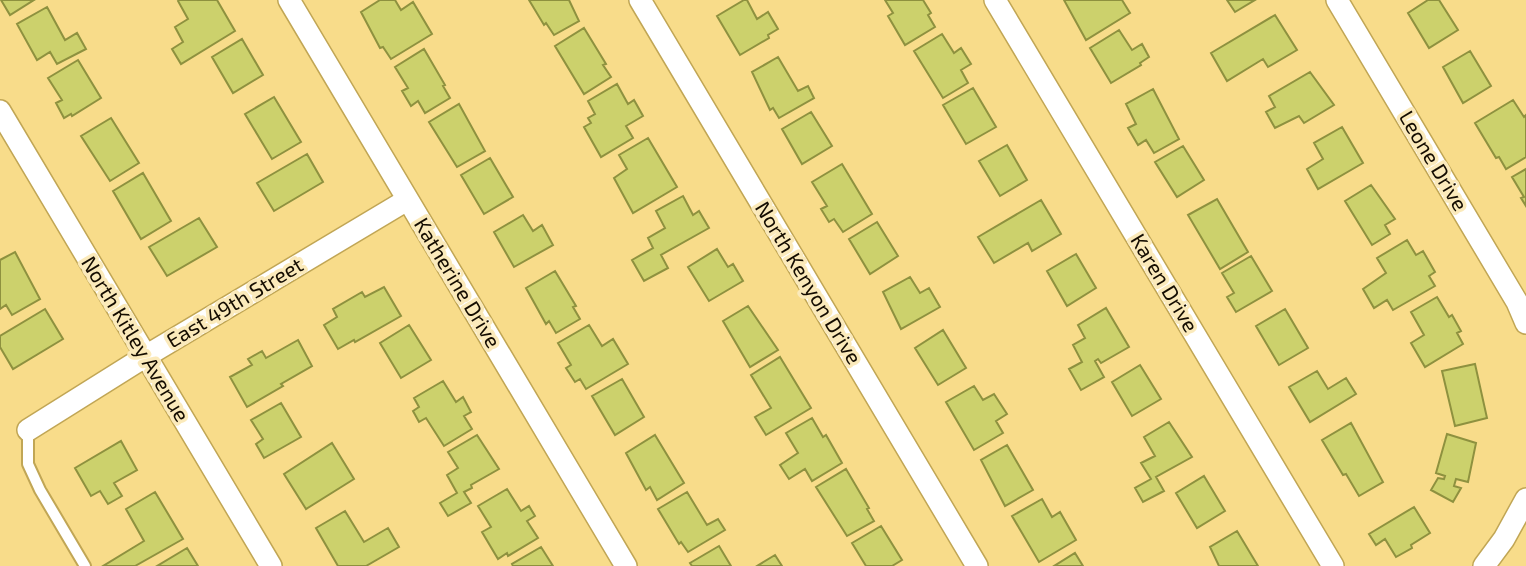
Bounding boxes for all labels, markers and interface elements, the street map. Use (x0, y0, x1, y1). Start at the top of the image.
street label: Leone Drive (1395, 106, 1474, 215)
street label: North Kenyon Drive (751, 196, 868, 368)
street label: Katherine Drive (410, 213, 507, 352)
street label: Karen Drive (1126, 229, 1204, 336)
street label: North Kitley Avenue (77, 251, 195, 425)
street label: East 49th Street (161, 251, 307, 352)

